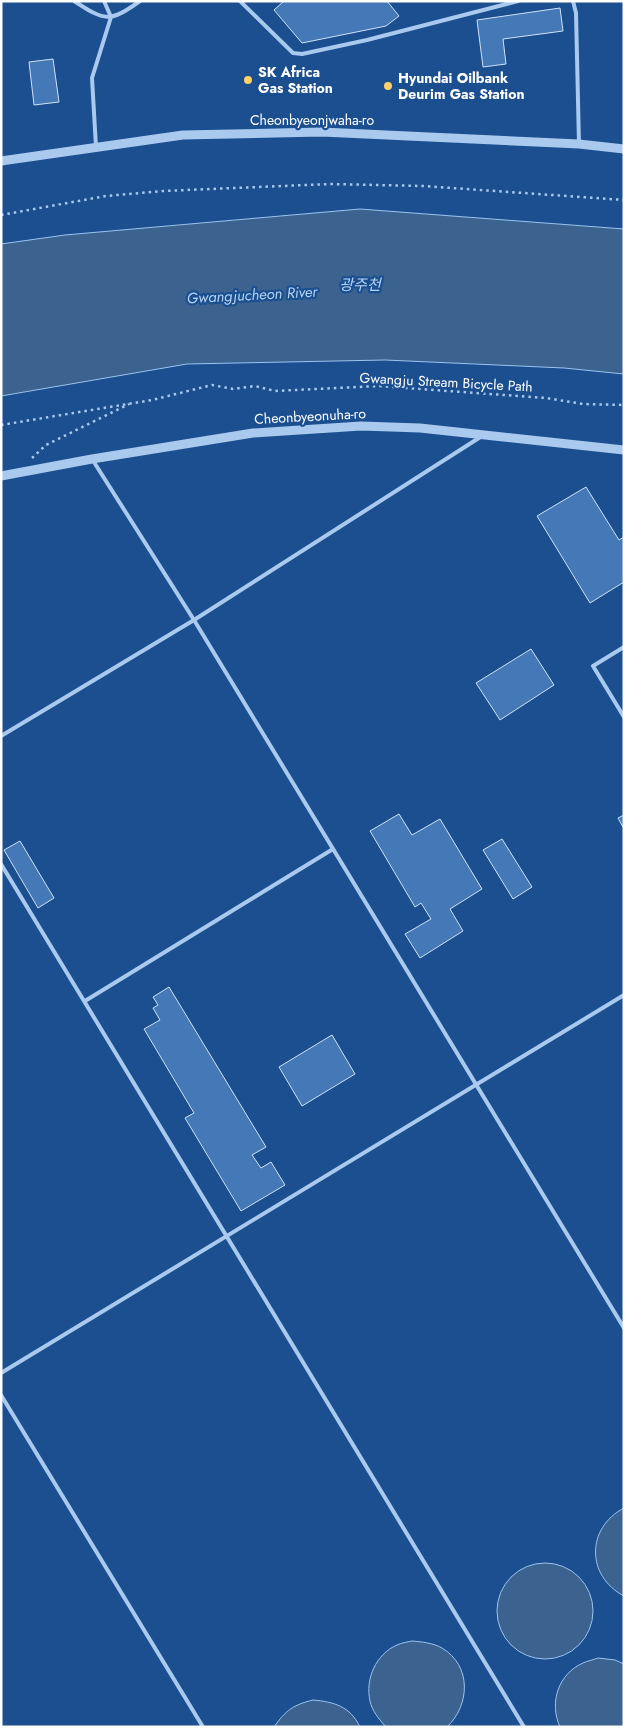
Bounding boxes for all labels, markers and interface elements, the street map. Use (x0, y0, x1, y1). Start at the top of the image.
place label: SK Africa Gas Station (258, 62, 333, 98)
place label: Hyundai Oilbank Deurim Gas Station (398, 68, 525, 104)
marker: SK Africa Gas Station (242, 74, 254, 86)
marker: Hyundai Oilbank Deurim Gas Station (382, 80, 394, 92)
street label: Cheonbyeonjwaha-ro (250, 110, 374, 130)
water label: 광주천 (339, 274, 383, 296)
water label: Gwangjucheon River (186, 281, 319, 309)
street label: Gwangju Stream Bicycle Path (359, 367, 533, 397)
street label: Cheonbyeonuha-ro (254, 403, 367, 429)

